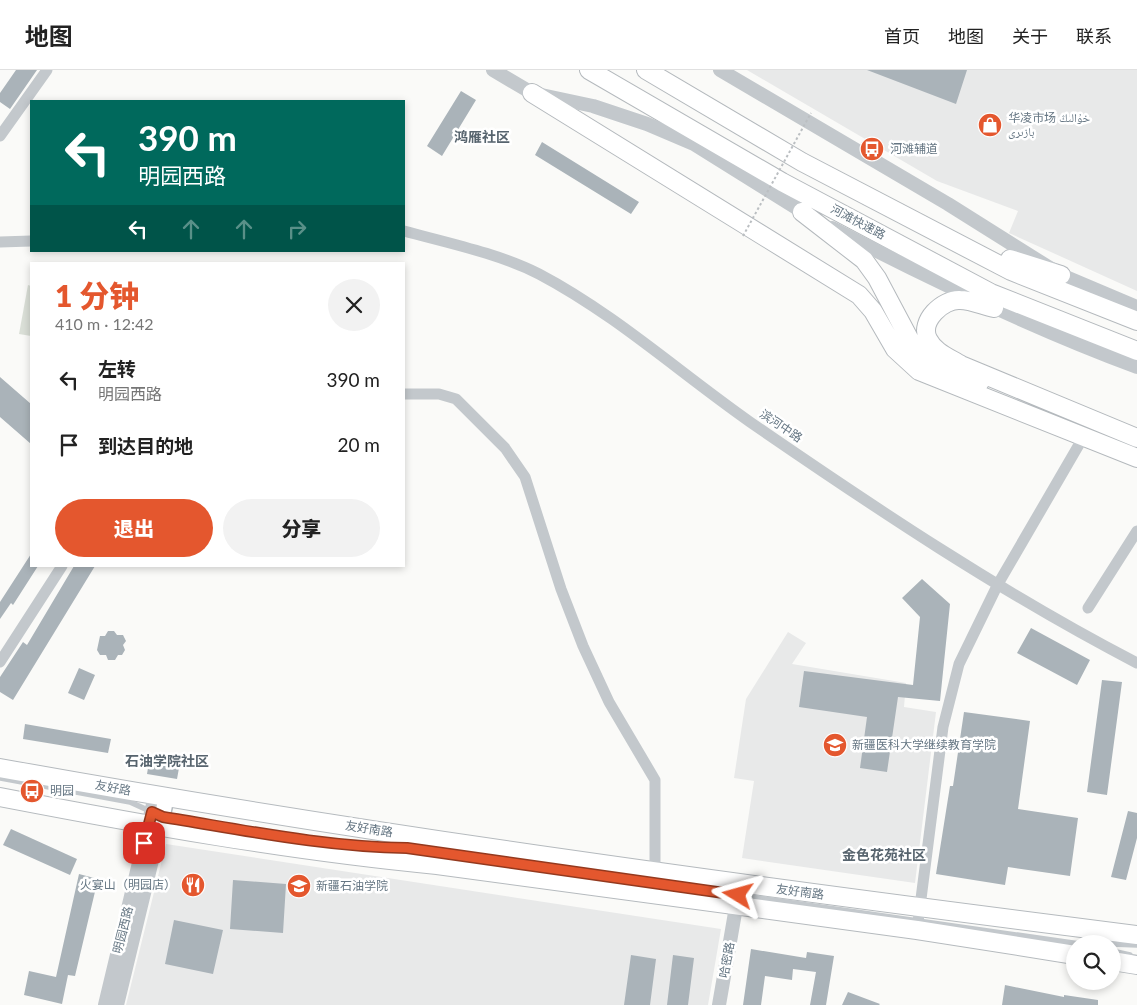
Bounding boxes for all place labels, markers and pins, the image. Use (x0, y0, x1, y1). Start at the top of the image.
place label: 华凌市场 خۇالىڭ بازىرى (1008, 110, 1090, 139)
shop icon: 华凌市场 خۇالىڭ بازىرى (977, 112, 1003, 138)
bus stop icon: 河滩辅道 (859, 136, 885, 162)
place label: 河滩辅道 (890, 141, 938, 156)
school or university icon: 新疆医科大学继续教育学院 (822, 732, 848, 758)
place label: 新疆医科大学继续教育学院 (852, 737, 996, 752)
bus stop icon: 明园 (19, 778, 45, 804)
place label: 明园 (50, 783, 74, 798)
pin (123, 822, 165, 864)
restaurant icon: 火宴山（明园店） (180, 872, 206, 898)
school or university icon: 新疆石油学院 (286, 873, 312, 899)
place label: 火宴山（明园店） (80, 877, 176, 892)
place label: 新疆石油学院 (316, 878, 388, 893)

